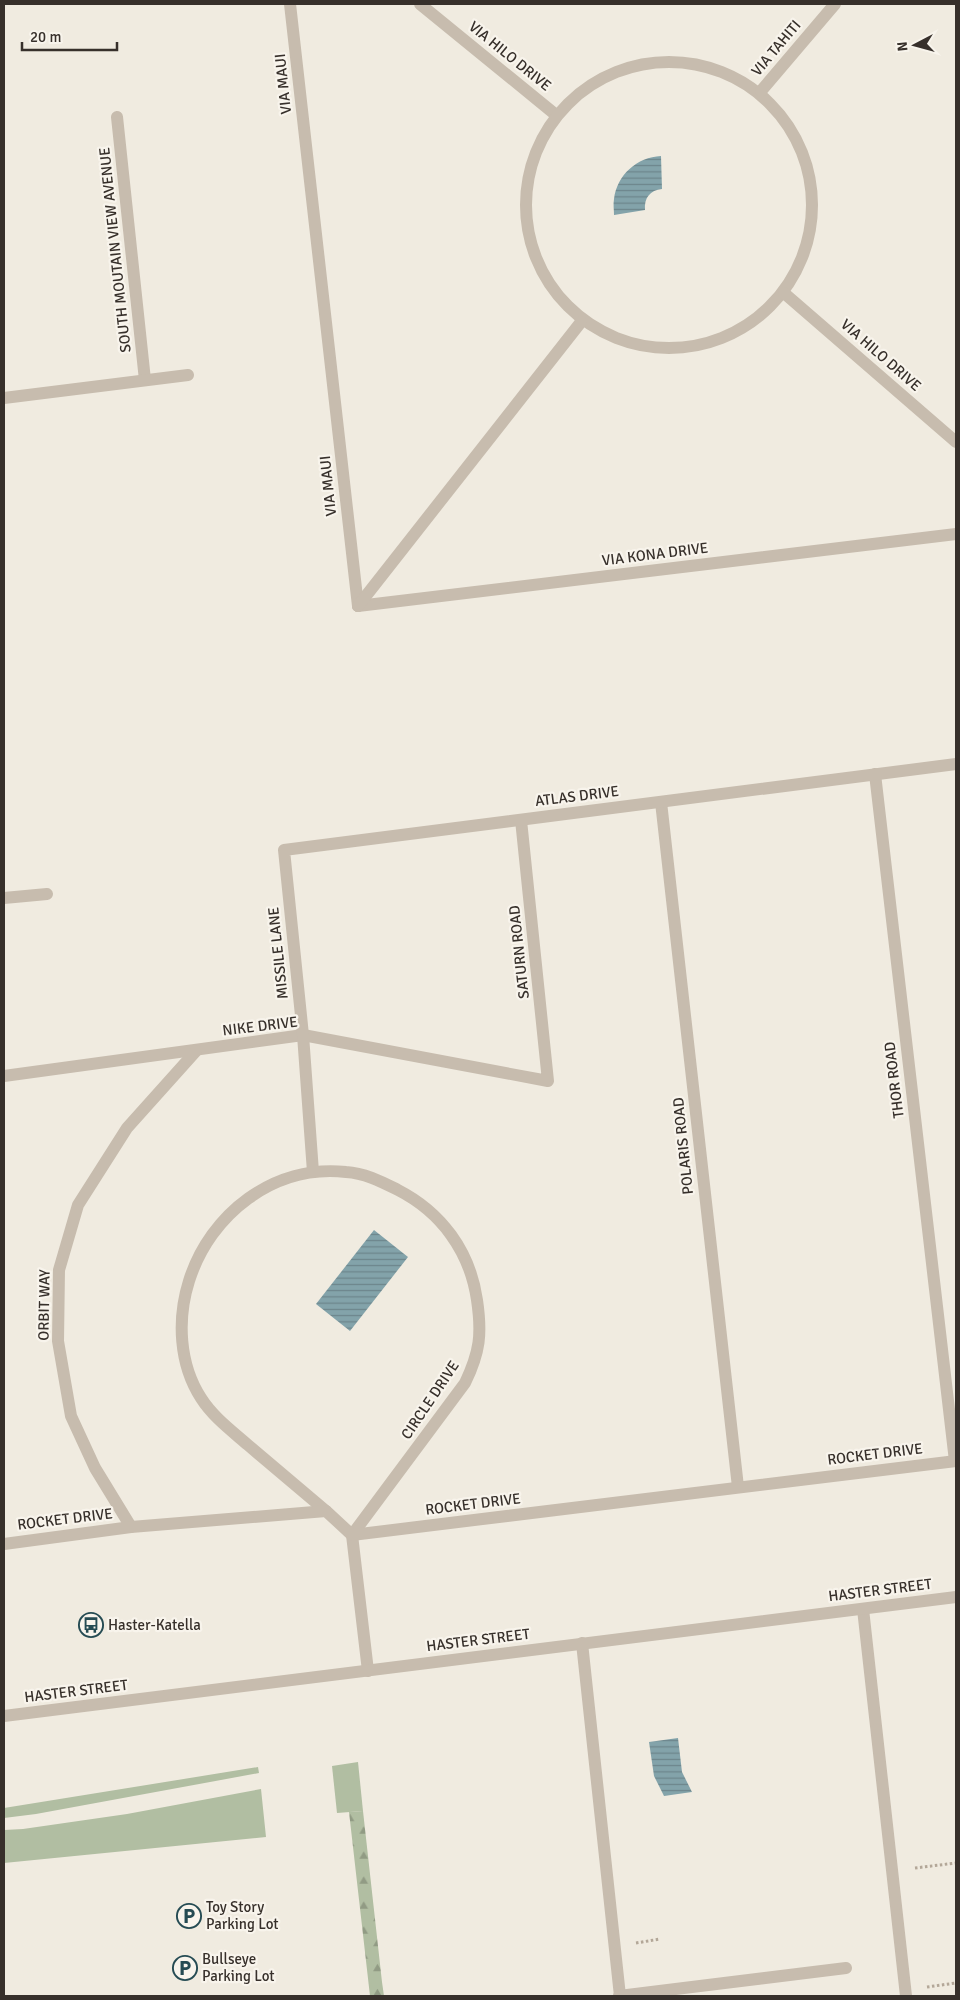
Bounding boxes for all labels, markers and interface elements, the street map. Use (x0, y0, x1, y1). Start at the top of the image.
street label: VIA TAHITI (747, 16, 805, 80)
street label: VIA HILO DRIVE (465, 17, 555, 95)
scale bar (22, 20, 118, 52)
north arrow (890, 20, 940, 70)
text: 20 m (30, 28, 61, 46)
text: N (894, 41, 912, 52)
street label: VIA MAUI (271, 53, 295, 115)
street label: SOUTH MOUTAIN VIEW AVENUE (95, 146, 135, 354)
street label: VIA HILO DRIVE (837, 315, 925, 395)
street label: VIA MAUI (316, 455, 340, 517)
street label: VIA KONA DRIVE (601, 539, 709, 569)
street label: ATLAS DRIVE (534, 782, 620, 810)
street label: SATURN ROAD (505, 904, 533, 1000)
street label: MISSILE LANE (264, 906, 292, 1000)
street label: NIKE DRIVE (221, 1012, 299, 1040)
street label: THOR ROAD (880, 1041, 908, 1119)
street label: POLARIS ROAD (669, 1097, 697, 1195)
street label: ORBIT WAY (34, 1269, 54, 1341)
street label: CIRCLE DRIVE (397, 1357, 463, 1443)
street label: ROCKET DRIVE (826, 1439, 924, 1469)
street label: ROCKET DRIVE (424, 1489, 522, 1519)
street label: ROCKET DRIVE (16, 1504, 114, 1534)
street label: HASTER STREET (827, 1575, 933, 1605)
bus stop icon: Haster-Katella (78, 1612, 104, 1638)
place label: Haster-Katella (108, 1616, 201, 1634)
street label: HASTER STREET (425, 1625, 531, 1655)
street label: HASTER STREET (23, 1676, 129, 1706)
place label: Toy Story Parking Lot (206, 1898, 279, 1933)
parking icon: Toy Story Parking Lot (176, 1903, 202, 1929)
place label: Bullseye Parking Lot (202, 1950, 275, 1985)
parking icon: Bullseye Parking Lot (172, 1955, 198, 1981)

